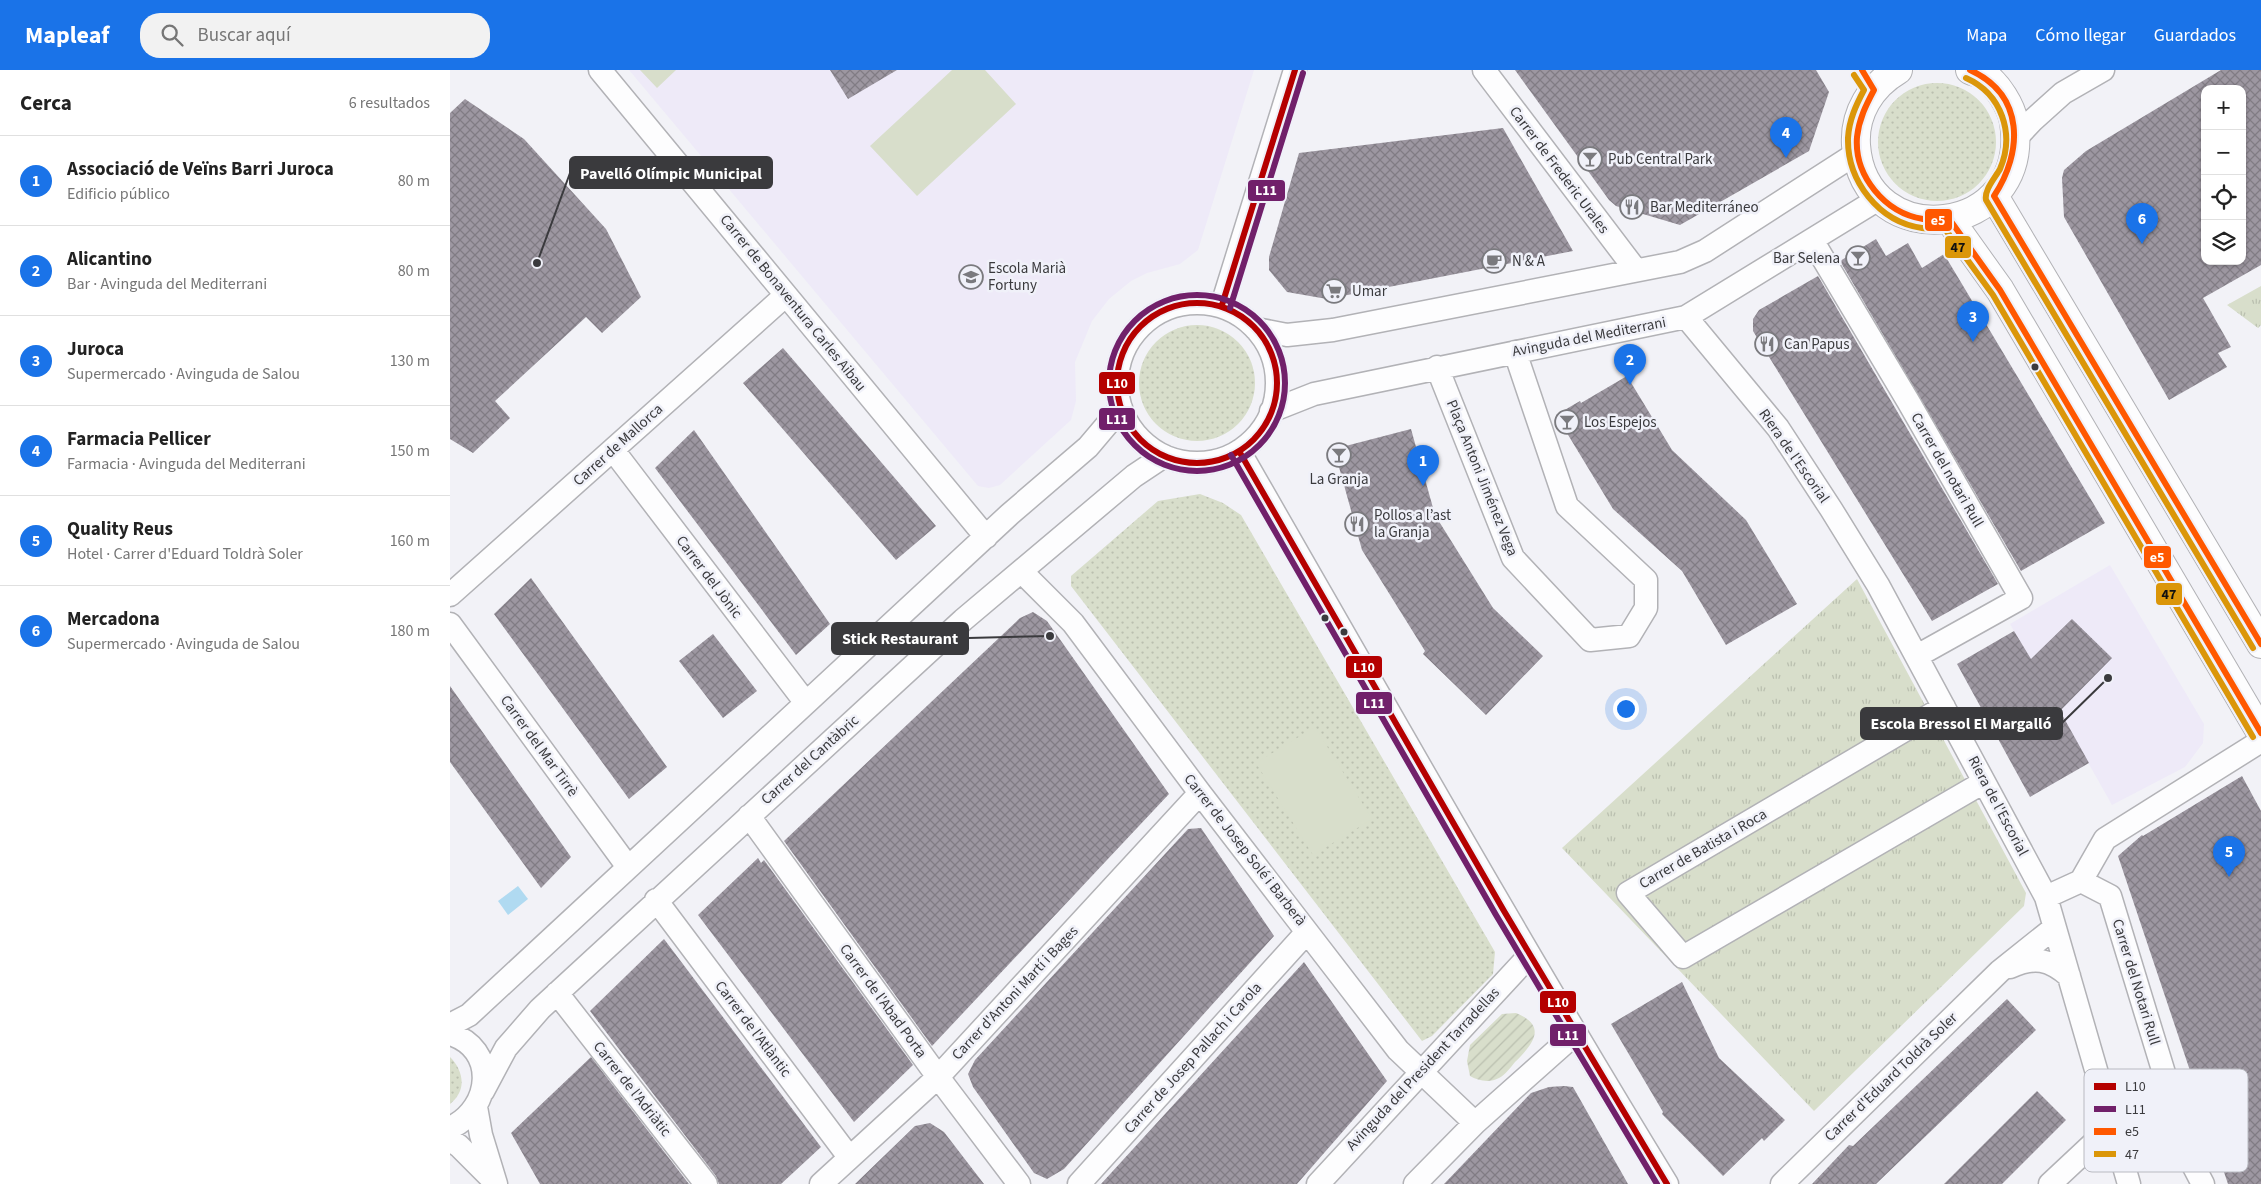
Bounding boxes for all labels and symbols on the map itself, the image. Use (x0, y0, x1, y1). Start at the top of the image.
street label: Carrer de Frederic Urales (1504, 102, 1614, 238)
pin: 4 (1770, 117, 1802, 158)
bar icon: Pub Central Park (1577, 146, 1603, 172)
place label: Pub Central Park (1608, 149, 1713, 170)
callout: Pavelló Olímpic Municipal (570, 157, 772, 188)
text: Pavelló Olímpic Municipal (580, 163, 762, 185)
line badge: L11 (1247, 179, 1286, 202)
text: L11 (1255, 181, 1277, 201)
restaurant icon: Bar Mediterráneo (1619, 194, 1645, 220)
place label: Bar Mediterráneo (1650, 197, 1759, 218)
pin: 6 (2126, 203, 2158, 244)
line badge: e5 (1924, 208, 1953, 232)
street label: Carrer de Bonaventura Carles Aibau (715, 210, 871, 396)
text: e5 (1931, 211, 1945, 231)
line badge: 47 (1944, 235, 1972, 259)
text: 47 (1951, 238, 1965, 258)
bar icon: Bar Selena (1845, 245, 1871, 271)
cafe icon: N & A (1481, 248, 1507, 274)
place label: Bar Selena (1773, 248, 1840, 269)
place label: N & A (1512, 251, 1546, 272)
place label: Escola Marià Fortuny (988, 258, 1066, 296)
school or university icon: Escola Marià Fortuny (958, 264, 984, 290)
supermarket icon: Umar (1321, 278, 1347, 304)
place label: Umar (1352, 281, 1388, 302)
pin: 3 (1957, 301, 1989, 342)
street label: Avinguda del Mediterrani (1510, 312, 1668, 362)
restaurant icon: Can Papus (1754, 331, 1780, 357)
place label: Can Papus (1784, 334, 1850, 355)
pin: 2 (1614, 344, 1646, 385)
unlabelled marker (2030, 362, 2040, 372)
line badge: L10 (1098, 371, 1136, 395)
text: L10 (1106, 374, 1128, 394)
street label: Plaça Antoni Jiménez Vega (1441, 397, 1523, 559)
street label: Carrer de Mallorca (568, 399, 668, 491)
street label: Riera de l'Escorial (1754, 405, 1834, 507)
line badge: L11 (1098, 407, 1136, 431)
bar icon: Los Espejos (1554, 409, 1580, 435)
street label: Carrer del notari Rull (1906, 409, 1988, 531)
text: L11 (1106, 410, 1128, 430)
place label: Los Espejos (1584, 412, 1657, 433)
bar icon: La Granja (1326, 442, 1352, 468)
pin: 1 (1407, 445, 1439, 486)
place label: La Granja (1310, 469, 1369, 490)
place label: Pollos a l’ast la Granja (1374, 505, 1451, 543)
restaurant icon: Pollos a l’ast la Granja (1344, 511, 1370, 537)
street label: Carrer del Jònic (671, 531, 747, 623)
line badge: e5 (2143, 545, 2172, 569)
text: e5 (2150, 548, 2164, 568)
line badge: 47 (2155, 582, 2183, 606)
text: 47 (2162, 585, 2176, 605)
unlabelled marker (1320, 613, 1330, 623)
callout: Stick Restaurant (832, 623, 968, 654)
unlabelled marker (1339, 627, 1349, 637)
text: Stick Restaurant (842, 628, 958, 650)
line badge: L10 (1345, 655, 1383, 679)
text: L10 (1353, 658, 1375, 678)
street label: Carrer del Mar Tirrè (495, 691, 583, 801)
line badge: L11 (1355, 691, 1393, 715)
text: L11 (1363, 694, 1385, 714)
your location (1613, 696, 1639, 722)
callout: Escola Bressol El Margalló (1861, 708, 2062, 739)
street label: Carrer del Cantàbric (756, 710, 864, 810)
text: Escola Bressol El Margalló (1870, 713, 2052, 735)
street label: Riera de l'Escorial (1963, 752, 2033, 860)
street label: Carrer de Josep Solé i Barberà (1179, 769, 1311, 931)
street label: Carrer de Batista i Roca (1635, 804, 1771, 894)
pin: 5 (2213, 836, 2245, 877)
street label: Carrer del Notari Rull (2107, 916, 2165, 1048)
street label: Carrer d'Antoni Martí i Bages (947, 921, 1083, 1065)
street label: Carrer de l'Abad Porta (834, 940, 932, 1062)
street label: Carrer de l'Atlàntic (710, 976, 796, 1082)
street label: Carrer de Josep Pallach i Carola (1119, 978, 1267, 1138)
street label: Avinguda del President Tarradellas (1341, 983, 1505, 1155)
line badge: L10 (1539, 990, 1577, 1014)
text: L10 (1547, 993, 1569, 1013)
street label: Carrer d'Eduard Toldrà Soler (1820, 1007, 1963, 1146)
line badge: L11 (1549, 1023, 1587, 1047)
text: L11 (1557, 1026, 1579, 1046)
street label: Carrer de l'Adriàtic (588, 1037, 676, 1141)
legend (2084, 1069, 2248, 1172)
text: L10 (2125, 1077, 2146, 1097)
text: L11 (2125, 1100, 2146, 1120)
text: e5 (2125, 1122, 2139, 1142)
text: 47 (2125, 1145, 2139, 1165)

